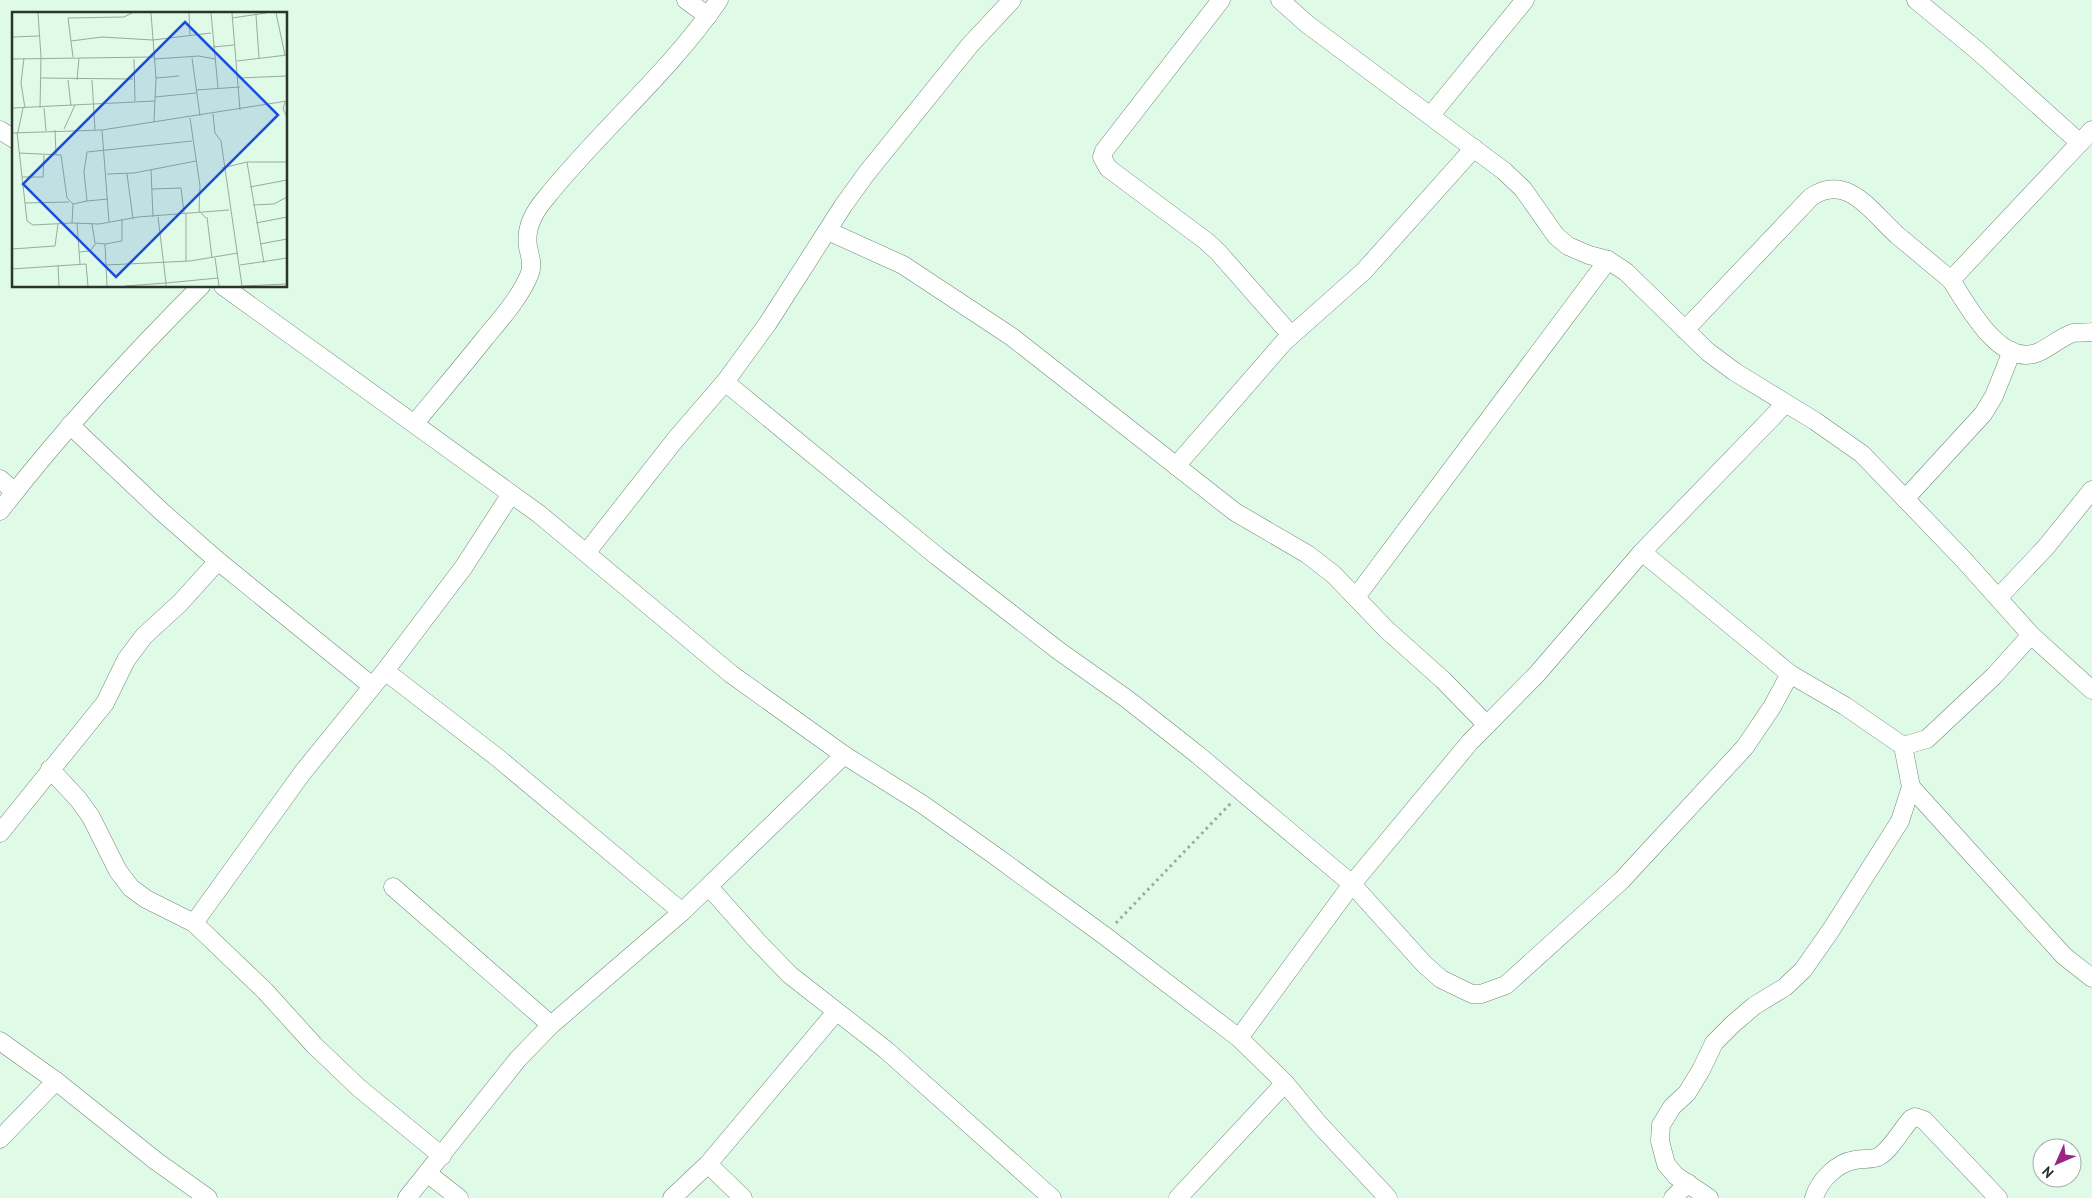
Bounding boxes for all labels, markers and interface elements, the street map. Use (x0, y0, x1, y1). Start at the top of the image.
inset map (12, 12, 288, 288)
north arrow (2032, 1138, 2082, 1188)
text: N (2038, 1163, 2057, 1182)

